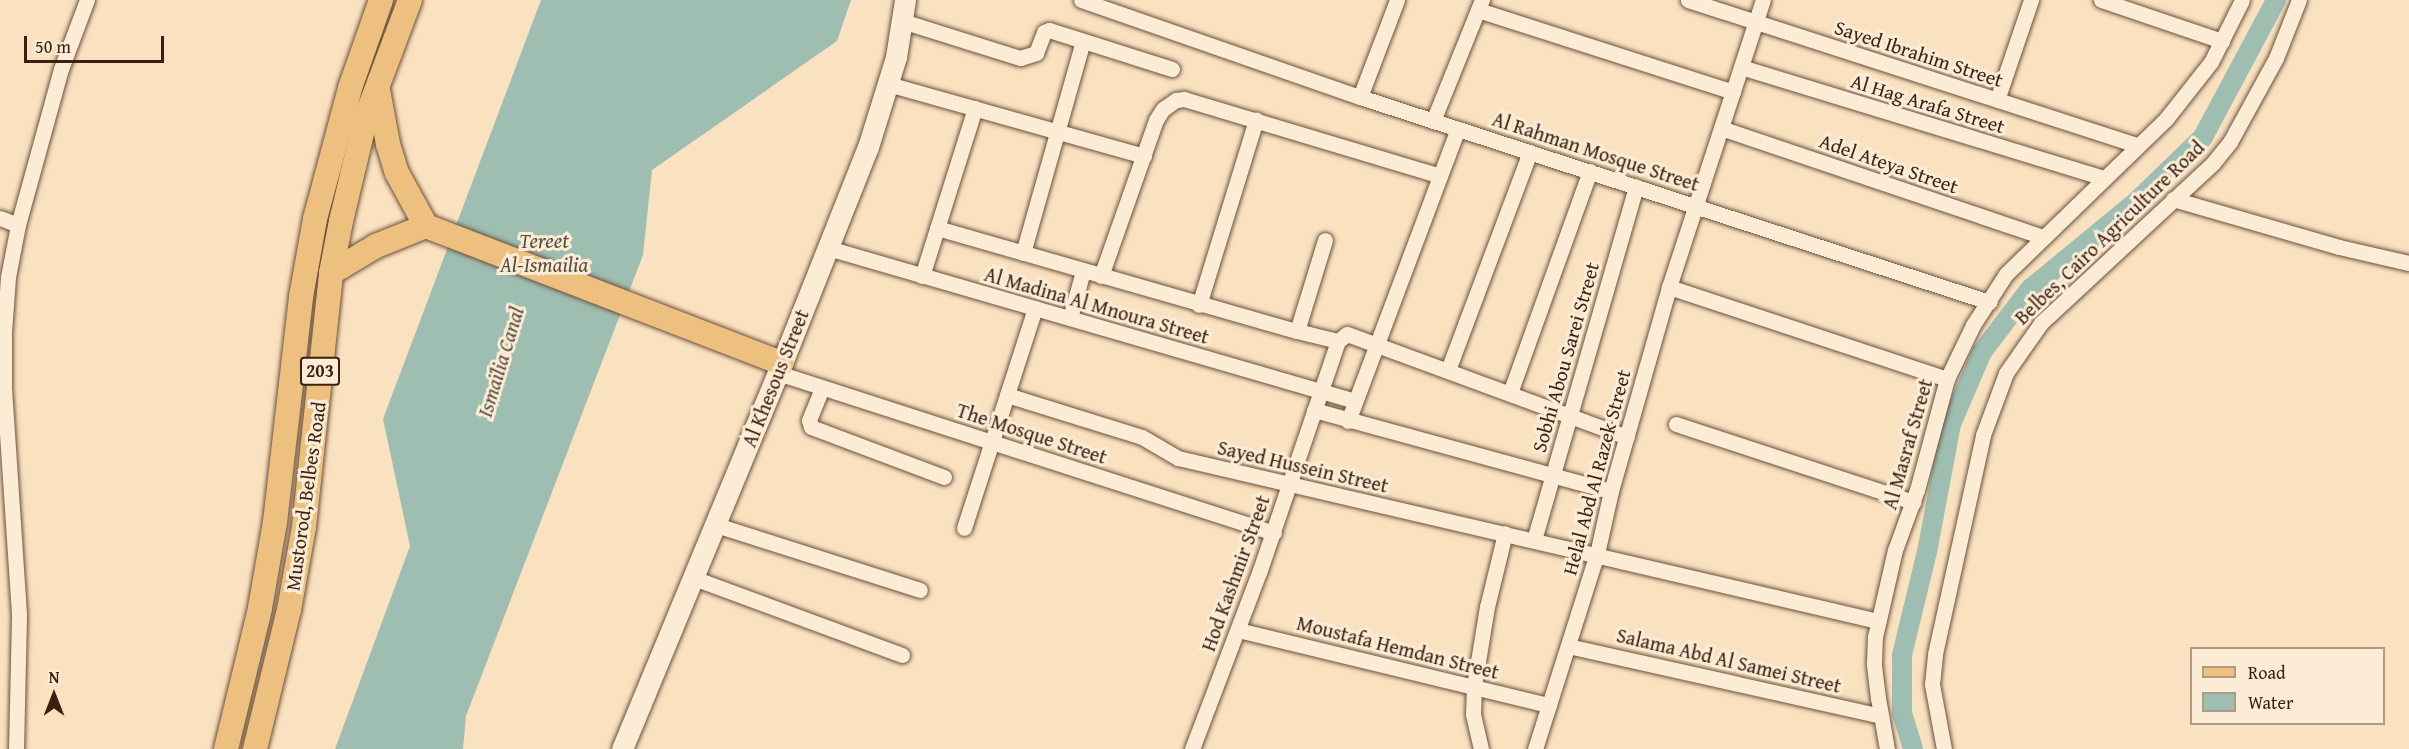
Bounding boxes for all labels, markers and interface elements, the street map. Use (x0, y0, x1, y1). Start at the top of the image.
street label: Sayed Ibrahim Street (1832, 14, 2006, 92)
scale bar (27, 24, 166, 62)
text: 50 m (35, 33, 71, 60)
street label: Al Hag Arafa Street (1848, 68, 2008, 138)
street label: Al Rahman Mosque Street (1490, 106, 1702, 196)
street label: Adel Ateya Street (1817, 128, 1961, 198)
street label: Belbes, Cairo Agriculture Road (2009, 135, 2209, 329)
water label: Tereet Al-Ismailia (500, 228, 588, 278)
street label: Sobhi Abou Sarei Street (1526, 259, 1604, 455)
street label: Al Madina Al Mnoura Street (982, 261, 1212, 349)
water label: Ismaïlia Canal (472, 304, 530, 420)
street label: Al Khesous Street (736, 306, 814, 450)
road number: 203 (299, 356, 341, 386)
street label: Helal Abd Al Razek Street (1557, 367, 1635, 577)
street label: Al Masraf Street (1877, 376, 1937, 512)
street label: The Mosque Street (954, 397, 1110, 469)
street label: Mustorod, Belbes Road (280, 400, 330, 592)
street label: Sayed Hussein Street (1215, 435, 1391, 497)
street label: Hod Kashmir Street (1196, 492, 1274, 654)
street label: Moustafa Hemdan Street (1294, 610, 1502, 684)
street label: Salama Abd Al Samei Street (1614, 622, 1844, 698)
legend (2190, 647, 2385, 725)
text: Road (2248, 659, 2286, 686)
north arrow (24, 665, 84, 725)
text: N (49, 665, 59, 689)
text: Water (2248, 689, 2293, 716)

